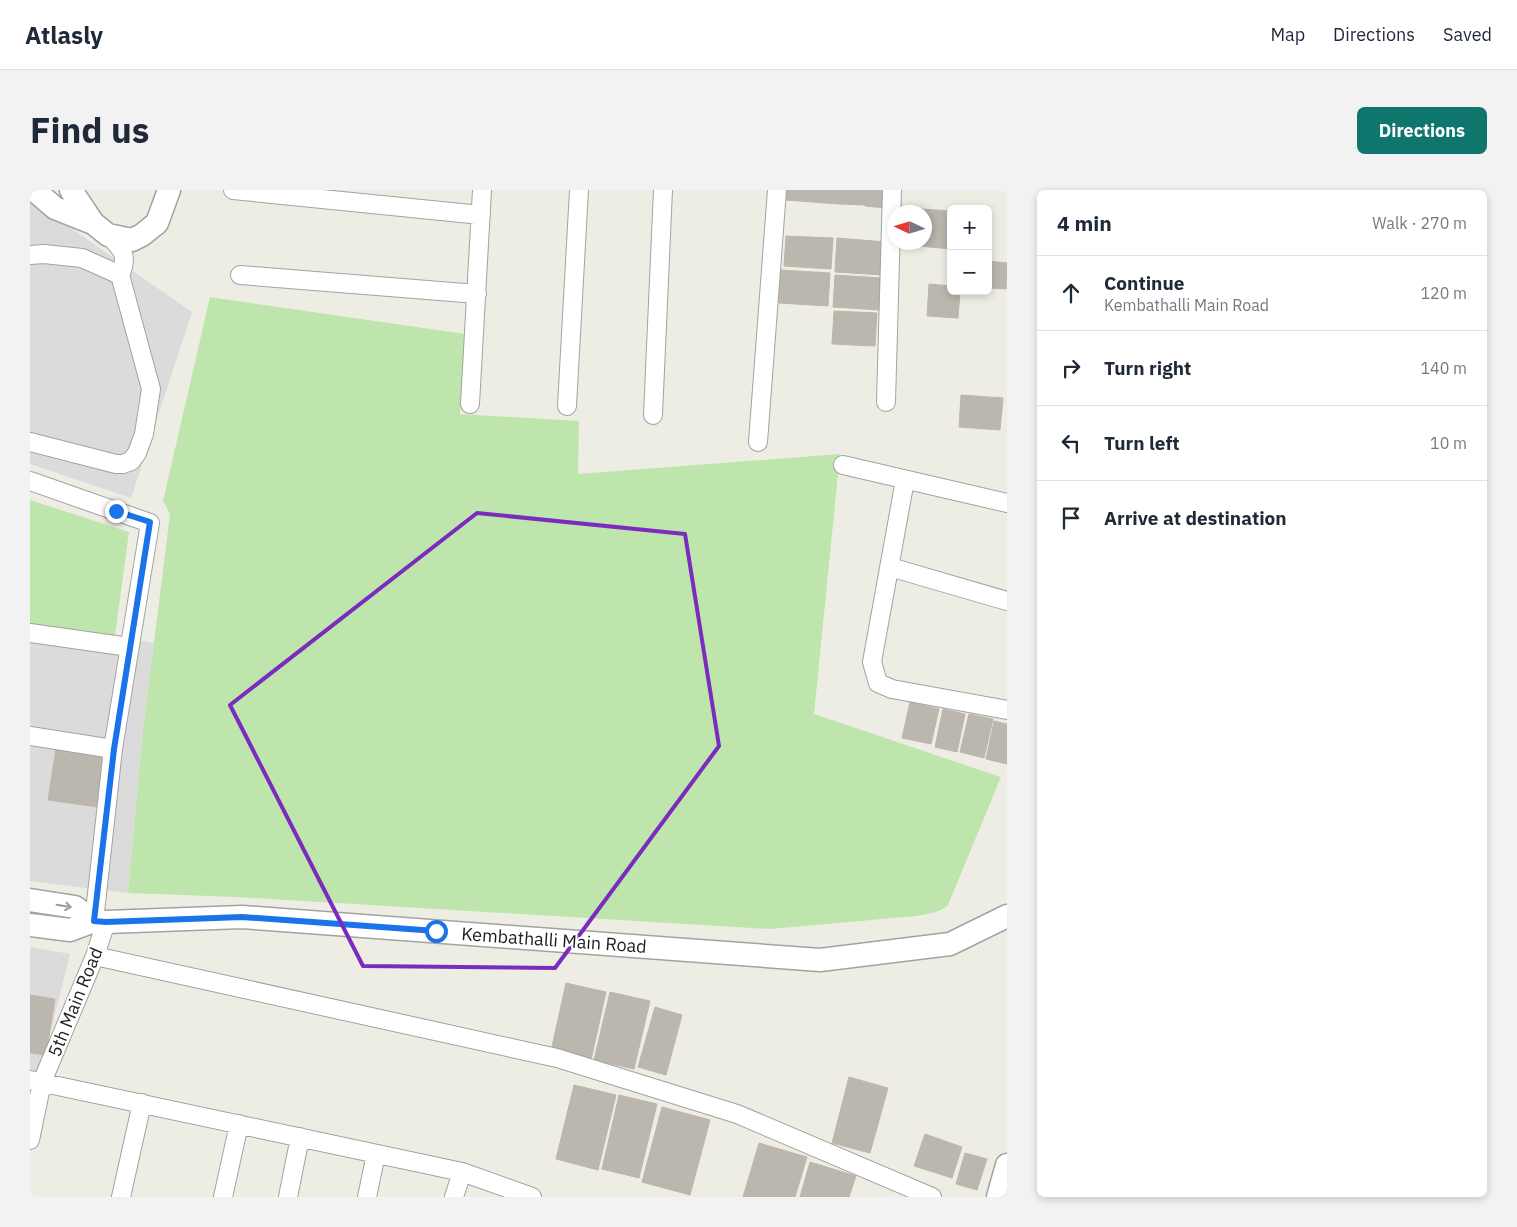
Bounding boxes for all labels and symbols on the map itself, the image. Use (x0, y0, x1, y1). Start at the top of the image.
north arrow (887, 205, 932, 250)
route end (105, 500, 128, 523)
one-way arrow (56, 901, 72, 911)
route start (425, 920, 448, 943)
street label: Kembathalli Main Road (461, 922, 647, 958)
street label: 5th Main Road (43, 944, 107, 1060)

